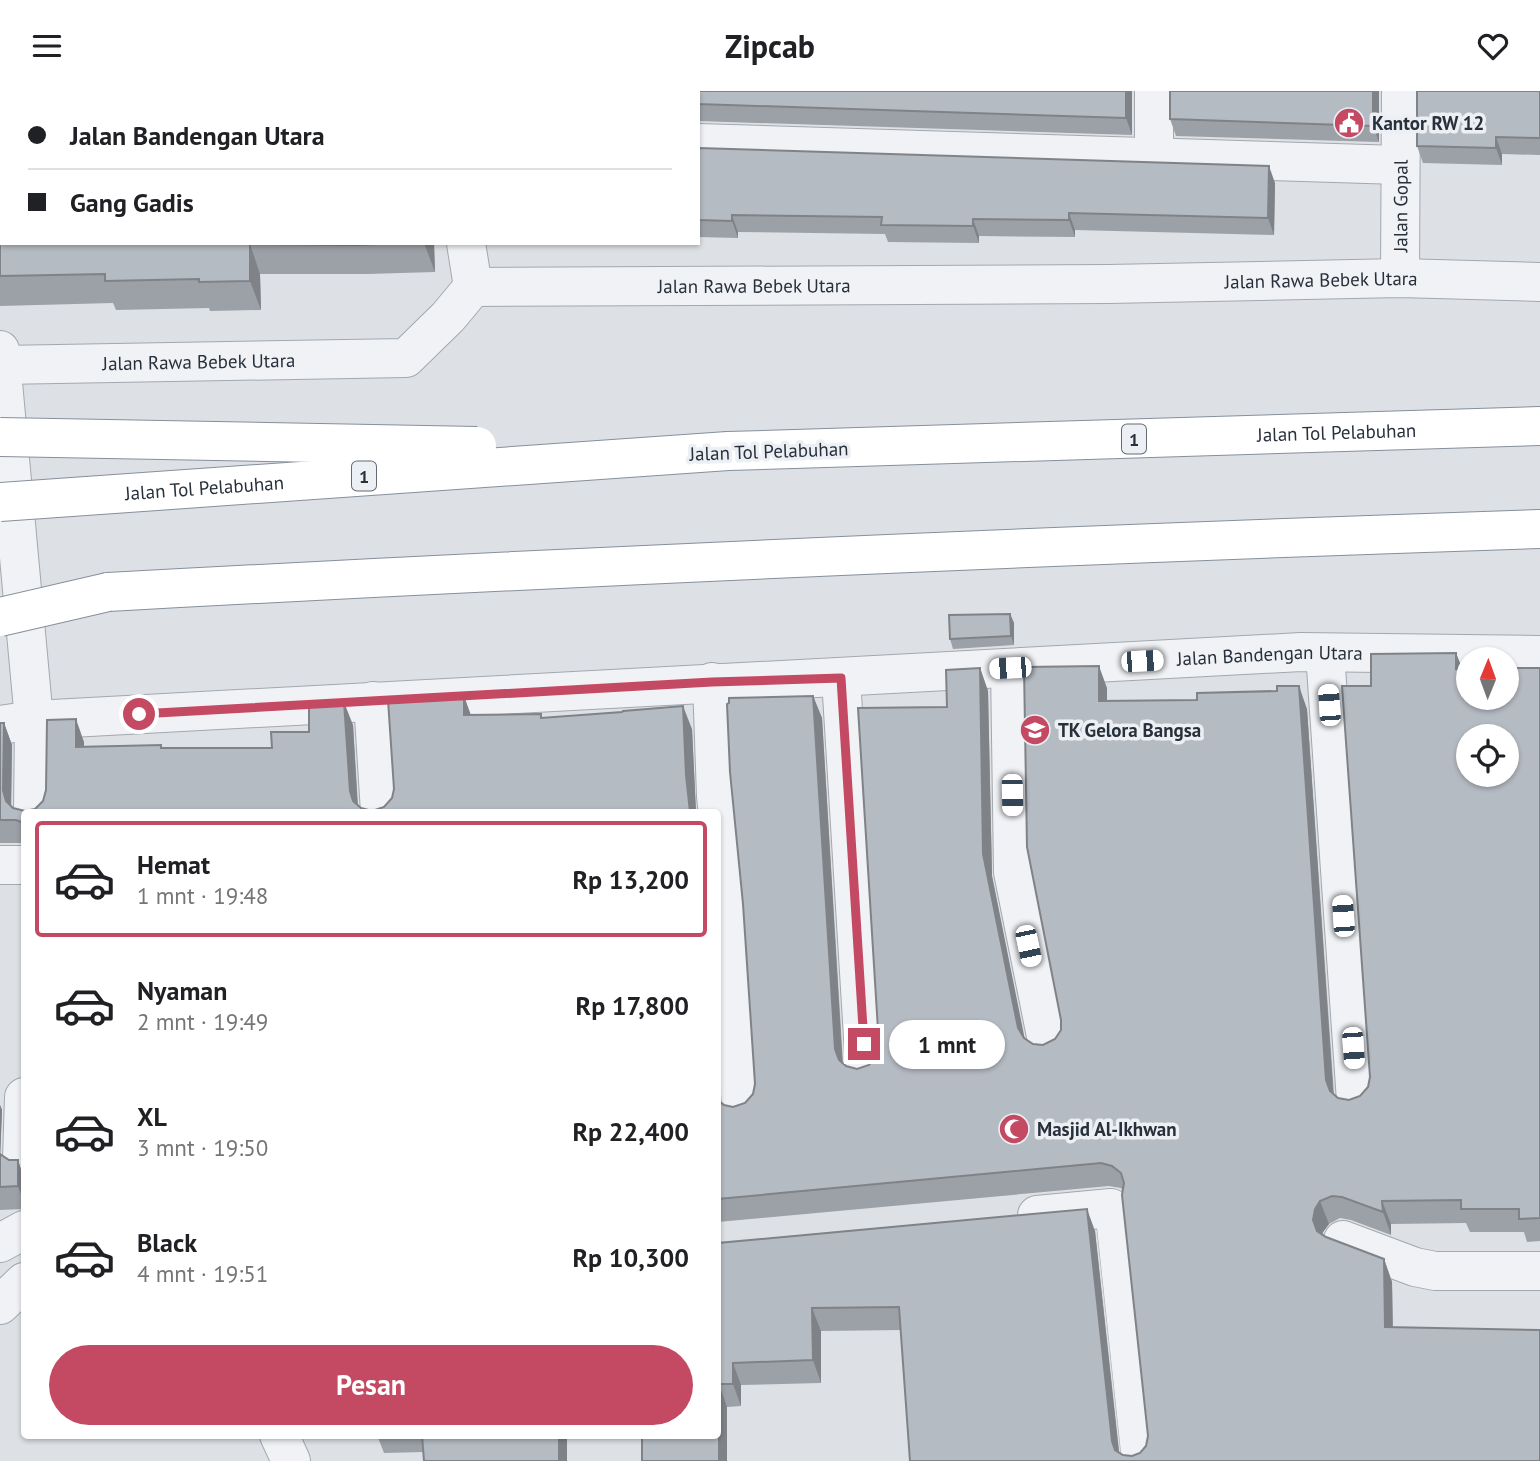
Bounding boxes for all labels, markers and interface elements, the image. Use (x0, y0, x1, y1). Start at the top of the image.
text: Zipcab (725, 25, 815, 67)
icon: menu (28, 27, 66, 65)
icon: heart (1474, 27, 1512, 65)
public building icon: Kantor RW 12 (1332, 106, 1366, 140)
place label: Kantor RW 12 (1372, 111, 1484, 135)
text: Jalan Bandengan Utara (70, 119, 325, 152)
street label: Jalan Gopal (1388, 159, 1413, 253)
text: Gang Gadis (70, 186, 194, 219)
street label: Jalan Rawa Bebek Utara (1223, 266, 1418, 294)
street label: Jalan Rawa Bebek Utara (657, 273, 851, 298)
street label: Jalan Rawa Bebek Utara (101, 348, 296, 375)
street label: Jalan Tol Pelabuhan (1256, 418, 1417, 447)
road number: 1 (1122, 425, 1146, 453)
street label: Jalan Tol Pelabuhan (688, 436, 849, 466)
road number: 1 (352, 461, 376, 491)
street label: Jalan Tol Pelabuhan (123, 470, 285, 505)
street label: Jalan Bandengan Utara (1175, 640, 1363, 671)
north arrow (1456, 647, 1519, 711)
map controls (1456, 647, 1519, 787)
car (1121, 649, 1164, 673)
car (989, 656, 1032, 680)
car (1318, 683, 1341, 727)
route start (123, 698, 155, 730)
school or university icon: TK Gelora Bangsa (1018, 713, 1052, 747)
place label: TK Gelora Bangsa (1058, 718, 1201, 742)
button: locate (1456, 724, 1519, 787)
car (1002, 774, 1023, 816)
icon: car (53, 848, 116, 911)
text: Hemat (137, 848, 210, 881)
text: Rp 13,200 (572, 863, 689, 896)
text: 1 mnt · 19:48 (137, 881, 268, 910)
car (1332, 894, 1355, 938)
car (1014, 923, 1043, 969)
icon: car (53, 974, 116, 1037)
text: Nyaman (137, 974, 227, 1007)
text: Rp 17,800 (576, 989, 689, 1022)
text: 2 mnt · 19:49 (137, 1007, 268, 1036)
callout: 1 mnt (888, 1019, 1004, 1069)
car (1342, 1026, 1365, 1070)
route end (848, 1028, 880, 1060)
text: 1 mnt (918, 1030, 976, 1059)
icon: car (53, 1100, 116, 1163)
text: XL (137, 1100, 167, 1133)
mosque icon: Masjid Al-Ikhwan (997, 1112, 1031, 1146)
text: Rp 22,400 (572, 1115, 689, 1148)
place label: Masjid Al-Ikhwan (1037, 1117, 1177, 1141)
text: 3 mnt · 19:50 (137, 1133, 268, 1162)
icon: car (53, 1226, 116, 1289)
text: Black (137, 1226, 197, 1259)
text: Rp 10,300 (572, 1241, 689, 1274)
text: 4 mnt · 19:51 (137, 1259, 268, 1288)
button: Pesan (49, 1345, 693, 1425)

